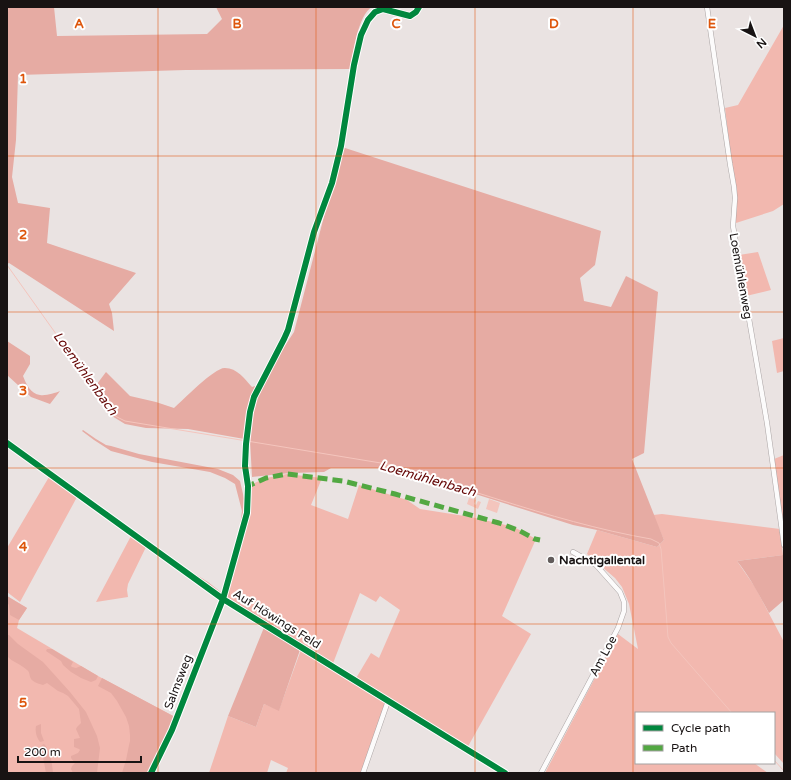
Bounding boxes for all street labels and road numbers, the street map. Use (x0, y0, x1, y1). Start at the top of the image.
street label: Loemühlenweg (727, 232, 755, 320)
street label: Auf Höwings Feld (231, 586, 323, 652)
street label: Am Loe (586, 633, 620, 679)
street label: Salmsweg (161, 653, 195, 711)

